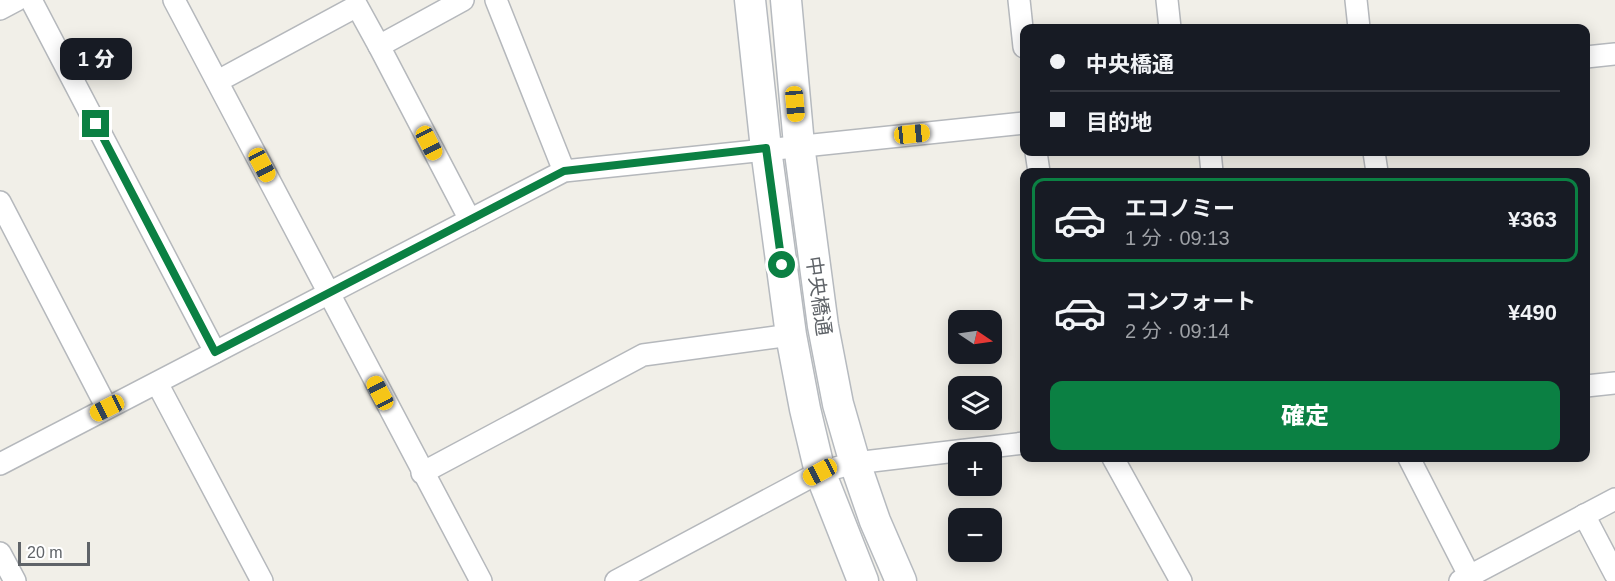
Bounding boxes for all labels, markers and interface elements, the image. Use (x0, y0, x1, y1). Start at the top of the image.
callout: 1 分 (60, 37, 132, 79)
text: 1 分 (78, 48, 114, 70)
text: 中央橋通 (1086, 52, 1174, 77)
car (784, 85, 806, 123)
route end (82, 110, 109, 137)
text: 目的地 (1086, 110, 1152, 135)
car (413, 123, 445, 163)
car (893, 123, 931, 145)
car (246, 145, 278, 185)
icon: car (1053, 193, 1107, 247)
text: エコノミー (1125, 196, 1235, 221)
text: ¥363 (1508, 207, 1557, 232)
text: 1 分 · 09:13 (1125, 227, 1230, 249)
route start (768, 251, 795, 278)
street label: 中央橋通 (803, 255, 835, 337)
icon: car (1053, 286, 1107, 340)
text: コンフォート (1125, 289, 1256, 314)
text: ¥490 (1508, 300, 1557, 325)
north arrow (948, 310, 1002, 364)
map controls (948, 310, 1002, 562)
text: 2 分 · 09:14 (1125, 320, 1230, 342)
car (364, 373, 396, 413)
button: layers (948, 376, 1002, 430)
button: 確定 (1050, 381, 1560, 450)
car (87, 392, 127, 424)
button: + (948, 442, 1002, 496)
car (800, 456, 840, 488)
button: − (948, 508, 1002, 562)
scale bar (18, 539, 90, 566)
text: 20 m (27, 544, 63, 561)

